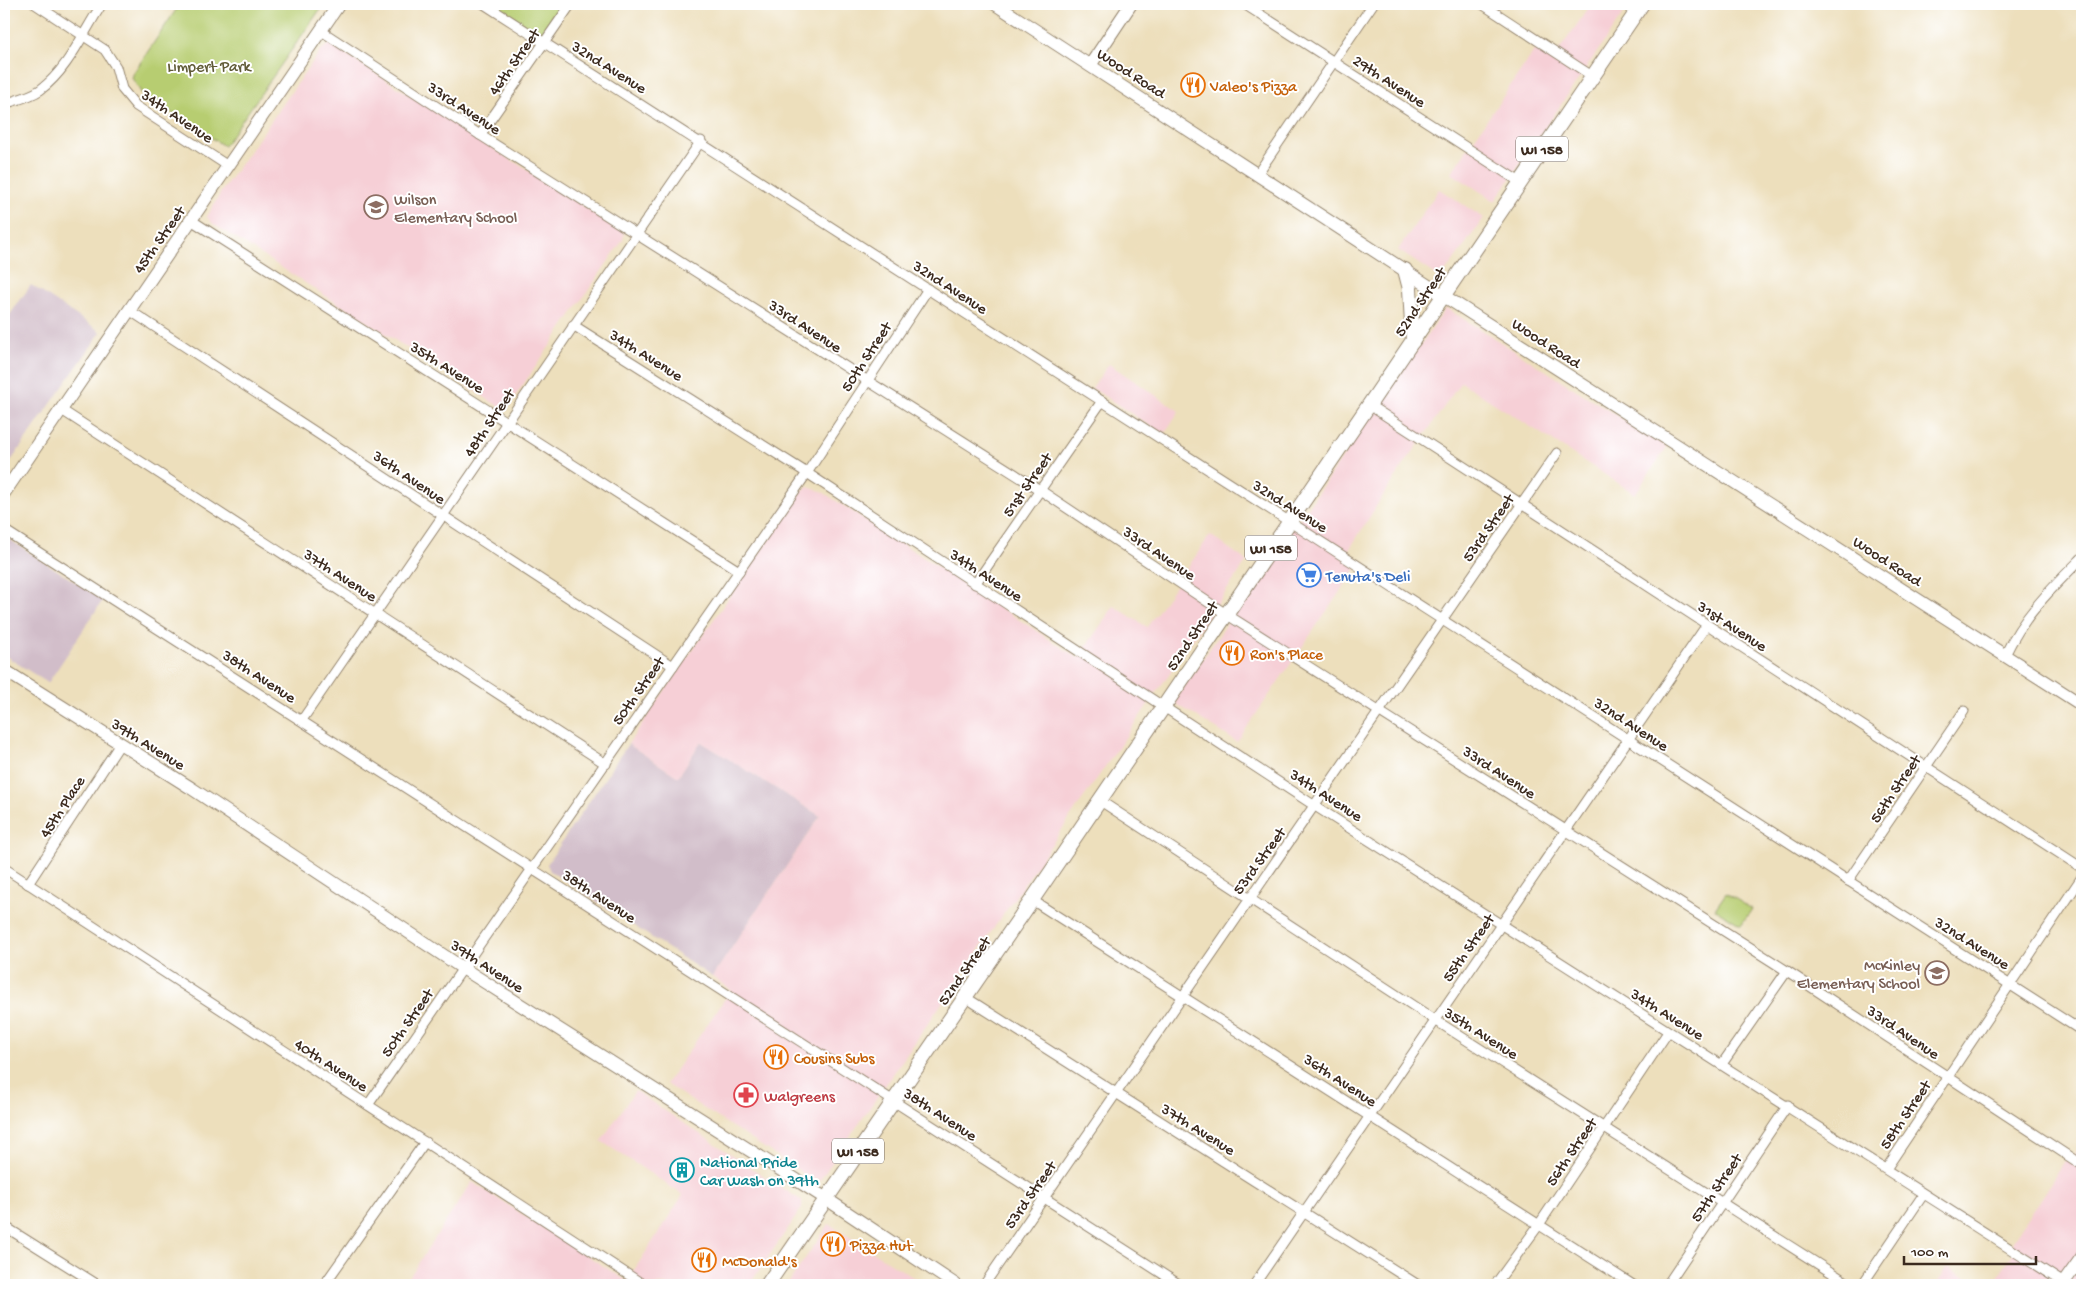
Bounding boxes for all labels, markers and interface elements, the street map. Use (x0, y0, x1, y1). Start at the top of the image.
street label: 46th Street (486, 25, 547, 100)
street label: 32nd Avenue (566, 38, 650, 100)
street label: Wood Road (1092, 46, 1169, 105)
street label: 29th Avenue (1348, 52, 1429, 114)
park label: Limpert Park (167, 59, 253, 78)
restaurant icon: Valeo's Pizza (1180, 72, 1206, 98)
street label: 33rd Avenue (422, 79, 504, 141)
place label: Valeo's Pizza (1209, 79, 1298, 98)
street label: 34th Avenue (136, 86, 216, 149)
road number: WI 158 (1516, 136, 1568, 162)
place label: Wilson Elementary School (394, 192, 517, 229)
school or university icon: Wilson Elementary School (363, 194, 389, 220)
street label: 45th Street (131, 203, 192, 278)
street label: 32nd Avenue (907, 257, 991, 320)
street label: 52nd Street (1392, 263, 1453, 341)
street label: 33rd Avenue (763, 297, 845, 359)
street label: Wood Road (1507, 316, 1584, 375)
street label: 50th Street (838, 318, 898, 396)
street label: 34th Avenue (604, 326, 686, 387)
street label: 35th Avenue (405, 338, 487, 400)
street label: 48th Street (461, 385, 521, 462)
street label: 36th Avenue (367, 447, 449, 511)
street label: 51st Street (1000, 449, 1059, 522)
street label: 32nd Avenue (1247, 477, 1331, 539)
street label: 53rd Street (1460, 490, 1521, 566)
street label: 33rd Avenue (1117, 523, 1199, 587)
street label: Wood Road (1848, 534, 1925, 593)
road number: WI 158 (1245, 536, 1297, 560)
street label: 37th Avenue (298, 546, 380, 608)
street label: 34th Avenue (944, 546, 1026, 608)
supermarket icon: Tenuta's Deli (1296, 562, 1322, 588)
place label: Tenuta's Deli (1325, 569, 1410, 588)
street label: 52nd Street (1164, 597, 1225, 675)
street label: 31st Avenue (1692, 598, 1770, 658)
restaurant icon: Ron's Place (1219, 640, 1245, 666)
street label: 38th Avenue (217, 647, 299, 709)
place label: Ron's Place (1250, 647, 1324, 666)
street label: 50th Street (609, 653, 671, 730)
street label: 32nd Avenue (1588, 694, 1672, 757)
street label: 39th Avenue (106, 715, 188, 777)
street label: 33rd Avenue (1457, 743, 1539, 805)
street label: 56th Street (1867, 751, 1927, 828)
street label: 34th Avenue (1284, 766, 1366, 828)
street label: 45th Place (37, 773, 91, 842)
street label: 53rd Street (1230, 824, 1292, 899)
street label: 38th Avenue (557, 867, 639, 929)
street label: 55th Street (1440, 910, 1501, 987)
street label: 32nd Avenue (1929, 914, 2013, 976)
street label: 52nd Street (935, 933, 997, 1010)
street label: 39th Avenue (445, 937, 527, 999)
place label: McKinley Elementary School (1797, 958, 1920, 995)
school or university icon: McKinley Elementary School (1924, 960, 1950, 986)
street label: 50th Street (378, 985, 440, 1062)
street label: 34th Avenue (1625, 985, 1707, 1046)
street label: 33rd Avenue (1861, 1002, 1943, 1066)
street label: 35th Avenue (1439, 1004, 1521, 1066)
street label: 40th Avenue (290, 1036, 371, 1098)
restaurant icon: Cousins Subs (763, 1044, 789, 1070)
place label: Cousins Subs (794, 1051, 876, 1070)
street label: 36th Avenue (1298, 1051, 1380, 1113)
street label: 58th Street (1877, 1077, 1938, 1154)
pharmacy icon: Walgreens (733, 1082, 759, 1108)
street label: 38th Avenue (898, 1085, 980, 1147)
place label: Walgreens (764, 1089, 836, 1108)
street label: 37th Avenue (1156, 1100, 1238, 1162)
street label: 56th Street (1543, 1114, 1603, 1191)
road number: WI 158 (832, 1138, 884, 1164)
street label: 57th Street (1688, 1150, 1748, 1227)
place label: National Pride Car Wash on 39th (700, 1155, 819, 1192)
building icon: National Pride Car Wash on 39th (669, 1157, 695, 1183)
street label: 53rd Street (1002, 1157, 1063, 1233)
restaurant icon: Pizza Hut (820, 1231, 846, 1257)
scale bar (1904, 1234, 2036, 1266)
place label: Pizza Hut (849, 1238, 914, 1257)
text: 100 m (1910, 1244, 1949, 1262)
restaurant icon: McDonald's (691, 1247, 717, 1273)
place label: McDonald's (722, 1254, 798, 1273)

